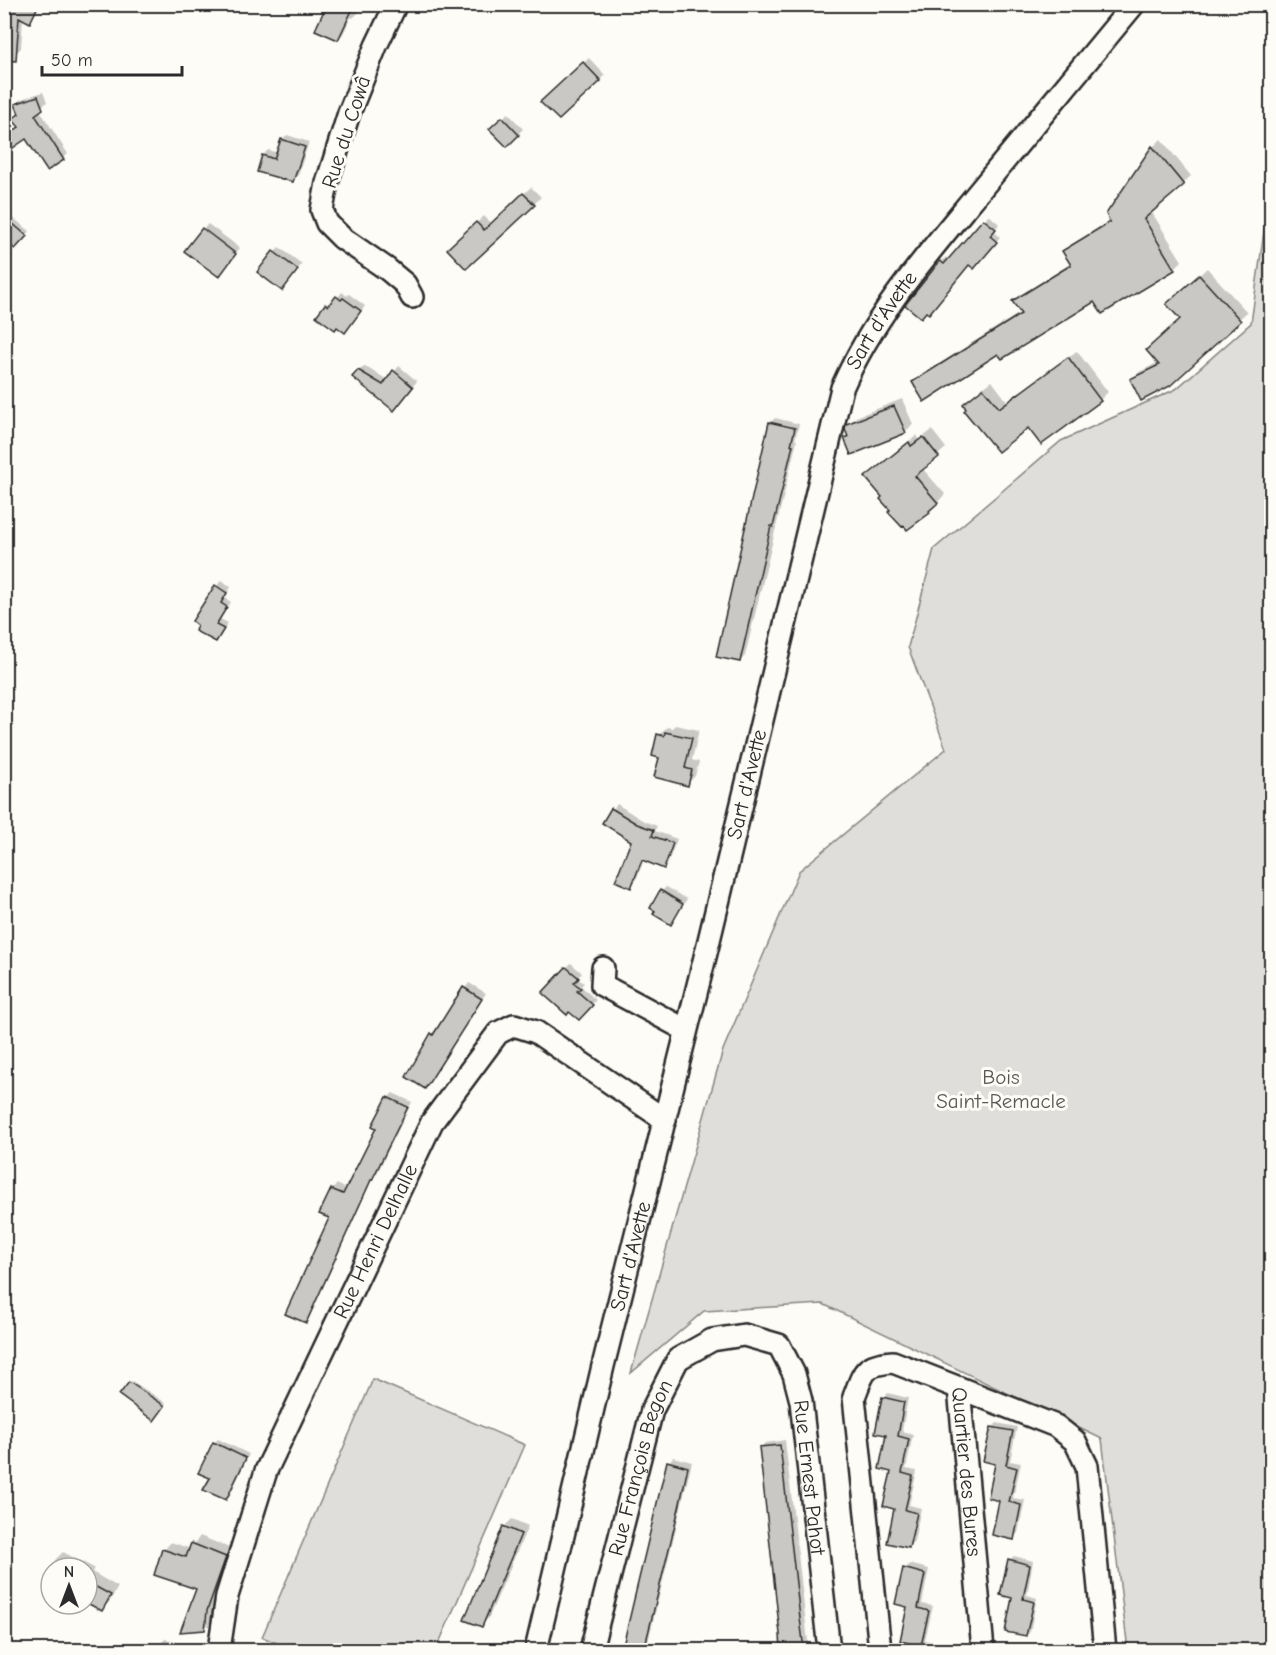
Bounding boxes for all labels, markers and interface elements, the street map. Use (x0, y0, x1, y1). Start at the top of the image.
scale bar (42, 39, 182, 77)
text: 50 m (51, 50, 93, 71)
street label: Rue du Cowâ (317, 73, 375, 191)
street label: Sart d'Avette (841, 266, 922, 373)
street label: Sart d'Avette (722, 727, 771, 842)
park label: Bois Saint-Remacle (936, 1065, 1066, 1113)
street label: Rue Henri Delhalle (328, 1160, 422, 1322)
street label: Sart d'Avette (605, 1199, 656, 1313)
street label: Rue François Begon (603, 1375, 678, 1558)
street label: Quartier des Bures (947, 1386, 986, 1557)
street label: Rue Ernest Pahot (789, 1399, 830, 1557)
north arrow (39, 1556, 99, 1616)
text: N (64, 1563, 74, 1581)

